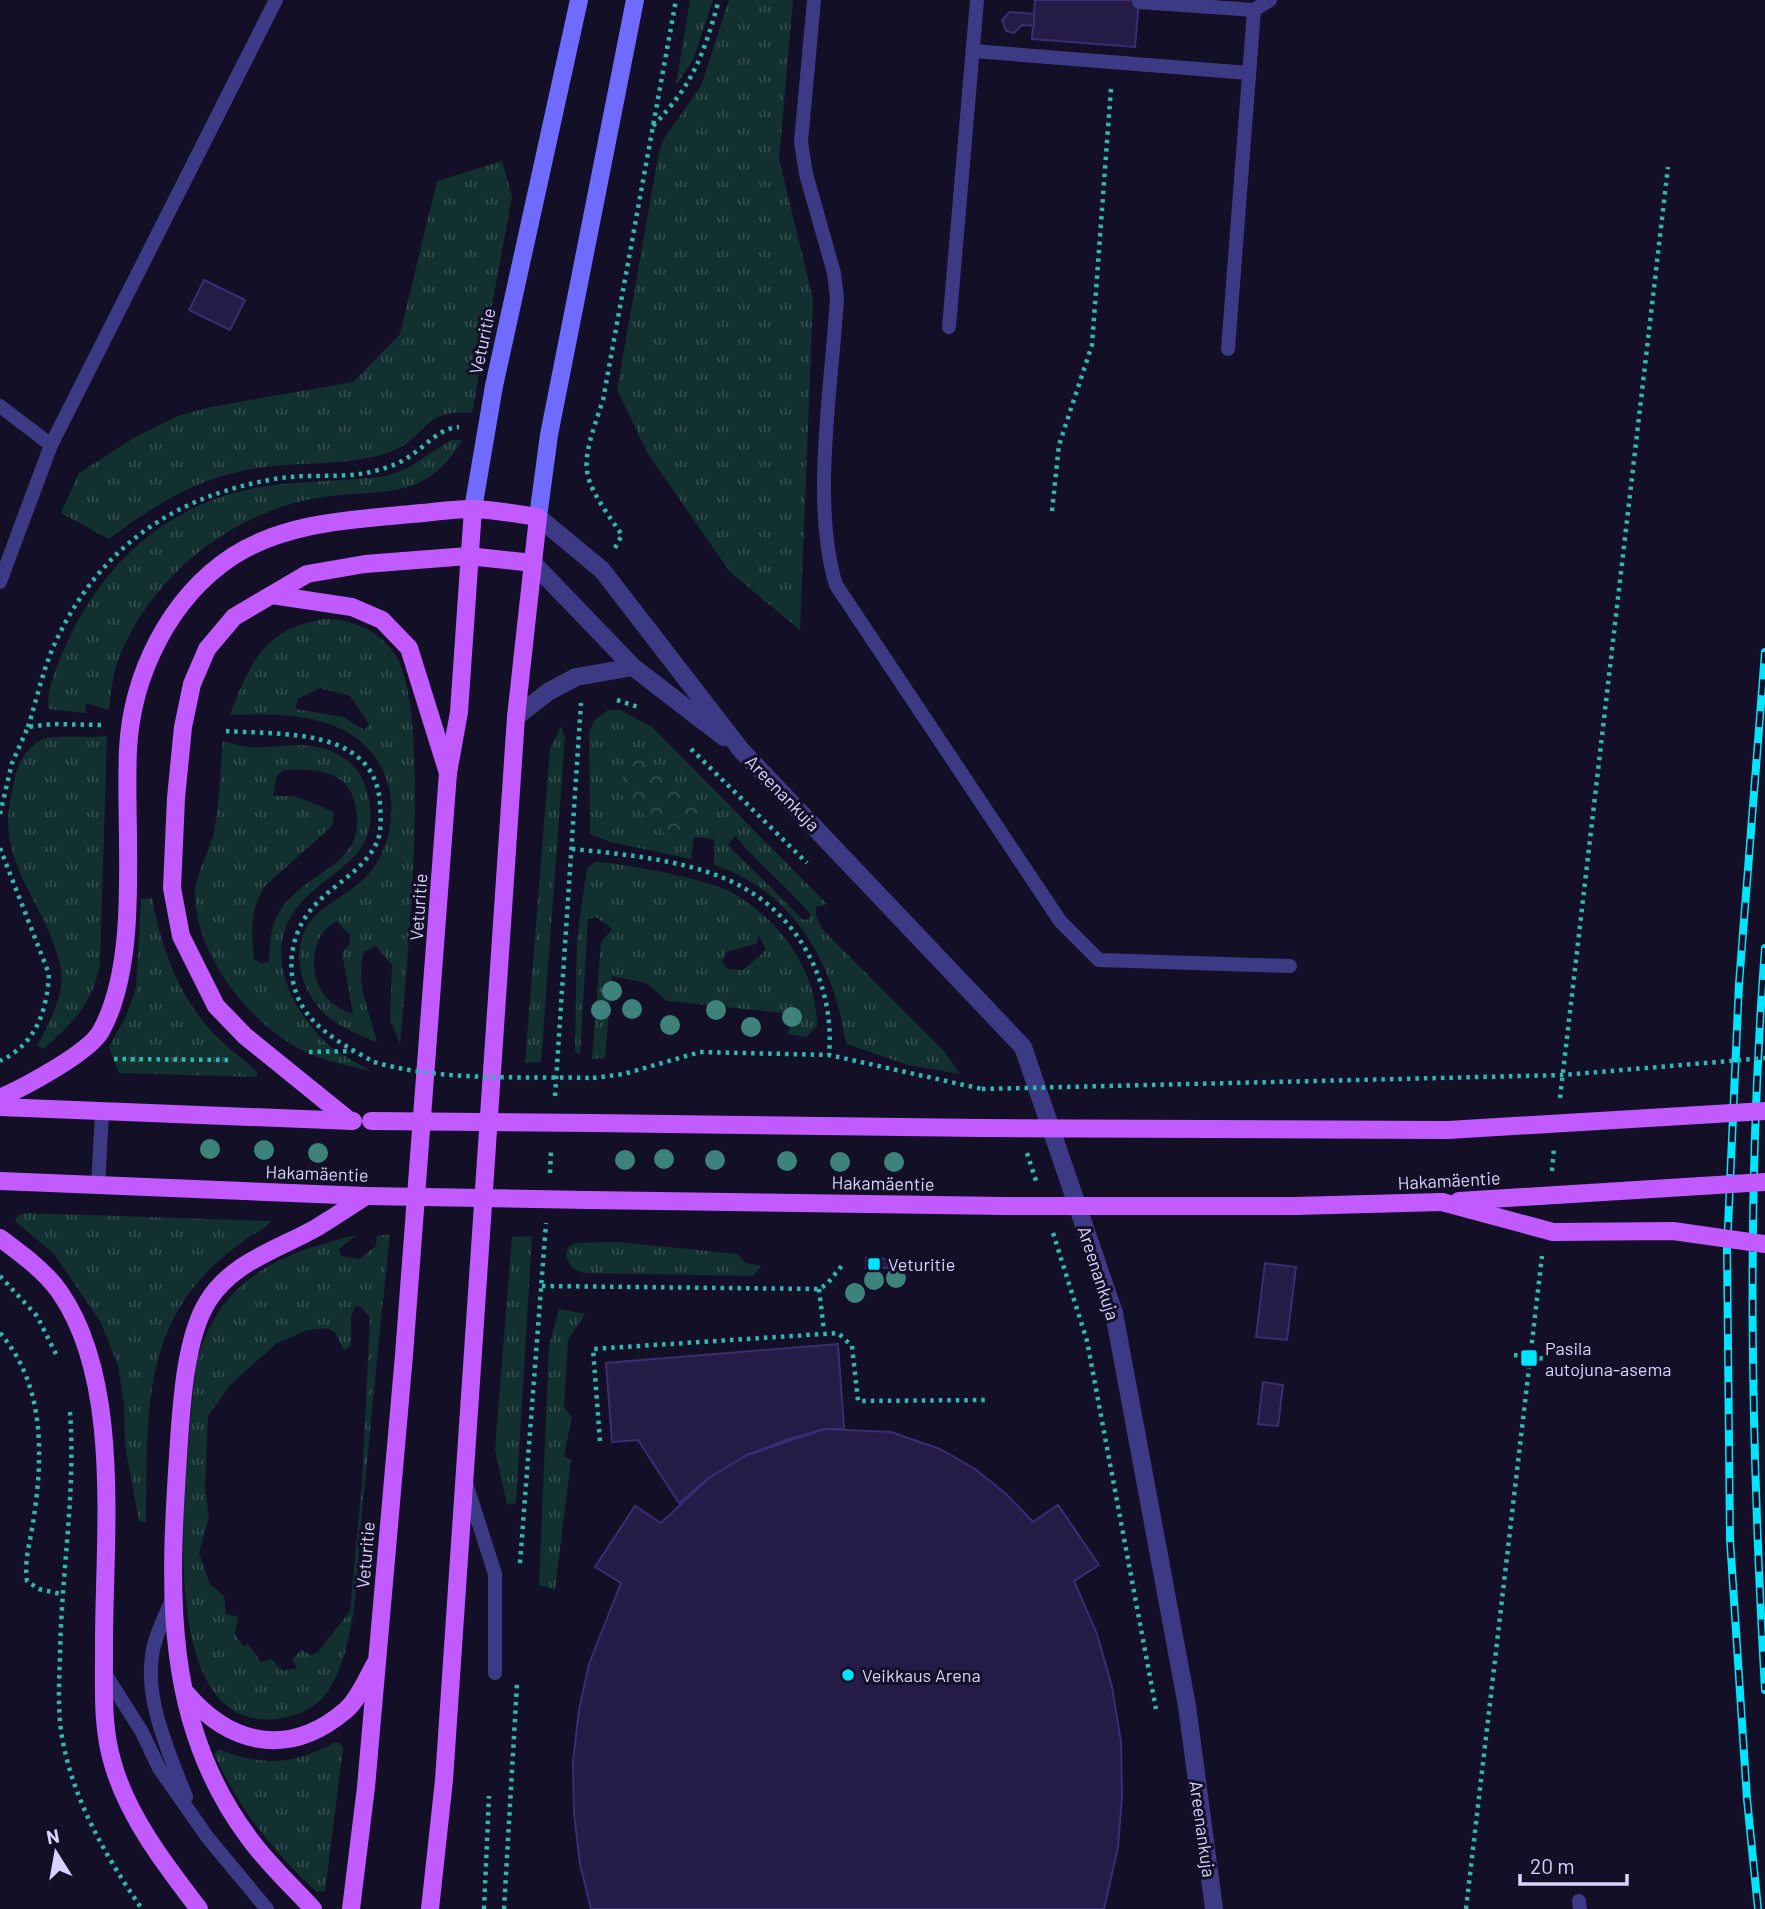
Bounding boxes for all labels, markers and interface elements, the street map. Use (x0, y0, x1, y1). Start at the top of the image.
street label: Veturitie (464, 306, 500, 376)
street label: Areenankuja (741, 750, 825, 836)
street label: Veturitie (405, 873, 431, 941)
street label: Hakamäentie (265, 1160, 369, 1186)
street label: Hakamäentie (1397, 1166, 1501, 1194)
street label: Hakamäentie (831, 1171, 935, 1195)
street label: Areenankuja (1073, 1223, 1125, 1323)
place label: Veturitie (888, 1253, 955, 1275)
marker: Veturitie (866, 1256, 882, 1272)
place label: Pasila autojuna-asema (1545, 1337, 1672, 1380)
marker: Pasila autojuna-asema (1519, 1348, 1539, 1368)
street label: Veturitie (351, 1521, 379, 1589)
place label: Veikkaus Arena (862, 1664, 981, 1686)
marker: Veikkaus Arena (840, 1667, 856, 1683)
street label: Areenankuja (1185, 1779, 1221, 1879)
north arrow (21, 1818, 91, 1888)
text: N (44, 1823, 61, 1848)
scale bar (1520, 1842, 1627, 1886)
text: 20 m (1530, 1853, 1575, 1878)

